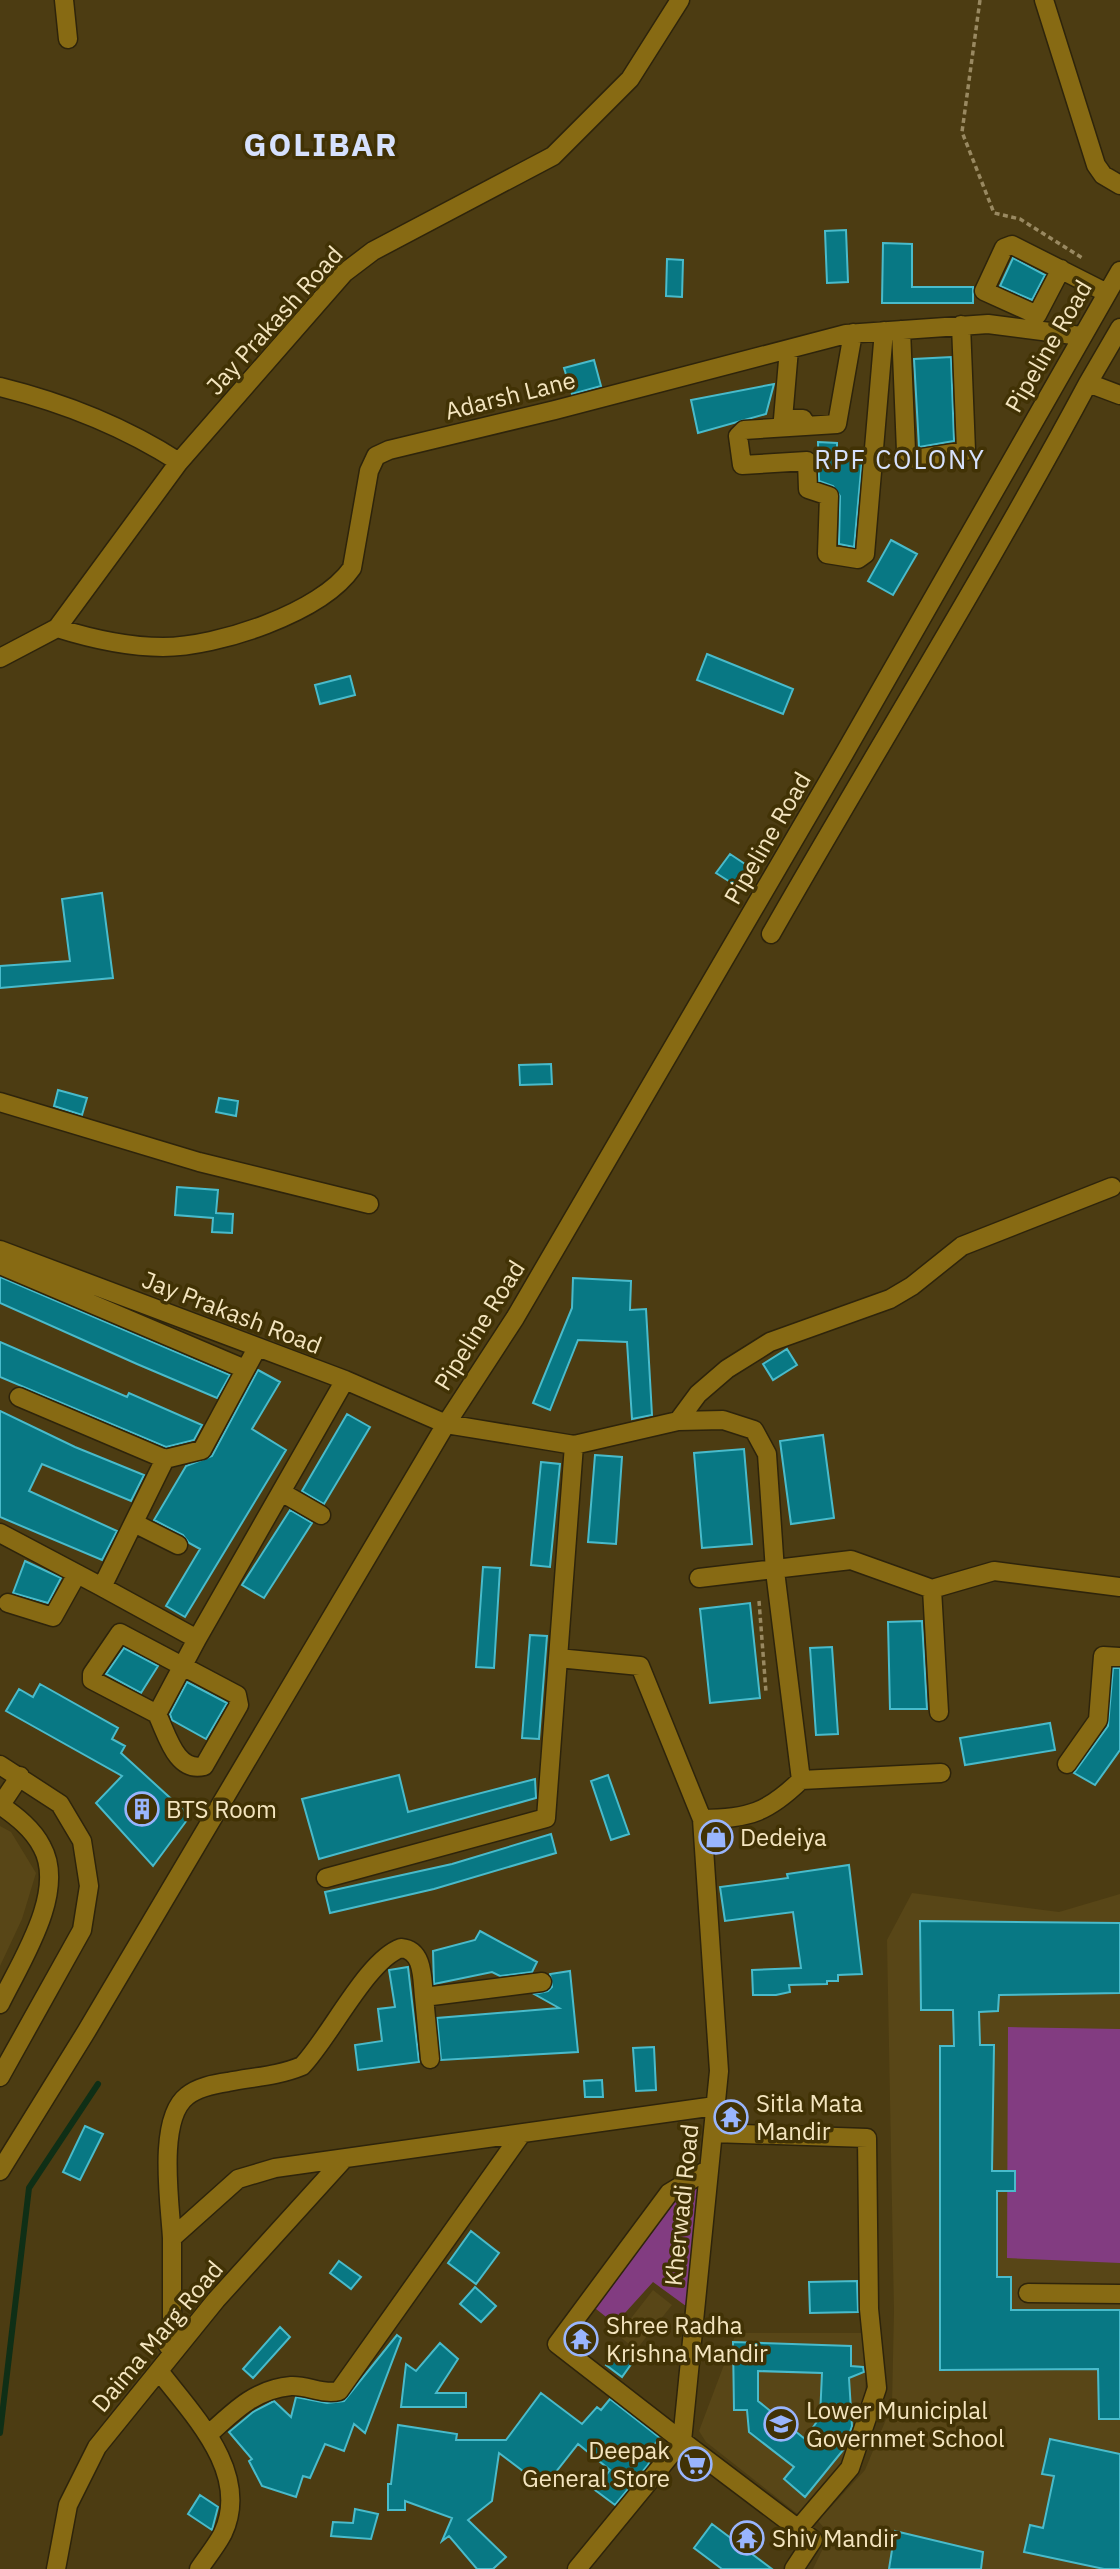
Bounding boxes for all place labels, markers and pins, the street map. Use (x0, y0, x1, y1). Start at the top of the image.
building icon: BTS Room (123, 1790, 161, 1828)
place label: BTS Room (166, 1793, 277, 1825)
shop icon: Dedeiya (697, 1818, 735, 1856)
place label: Dedeiya (740, 1821, 827, 1853)
place label: Sitla Mata Mandir (756, 2087, 863, 2147)
temple icon: Sitla Mata Mandir (712, 2098, 750, 2136)
place label: Shree Radha Krishna Mandir (606, 2309, 768, 2369)
temple icon: Shree Radha Krishna Mandir (562, 2320, 600, 2358)
place label: Lower Municiplal Governmet School (806, 2394, 1004, 2454)
school or university icon: Lower Municiplal Governmet School (762, 2405, 800, 2443)
place label: Deepak General Store (522, 2434, 670, 2494)
supermarket icon: Deepak General Store (676, 2445, 714, 2483)
temple icon: Shiv Mandir (728, 2519, 766, 2557)
place label: Shiv Mandir (772, 2522, 898, 2554)

